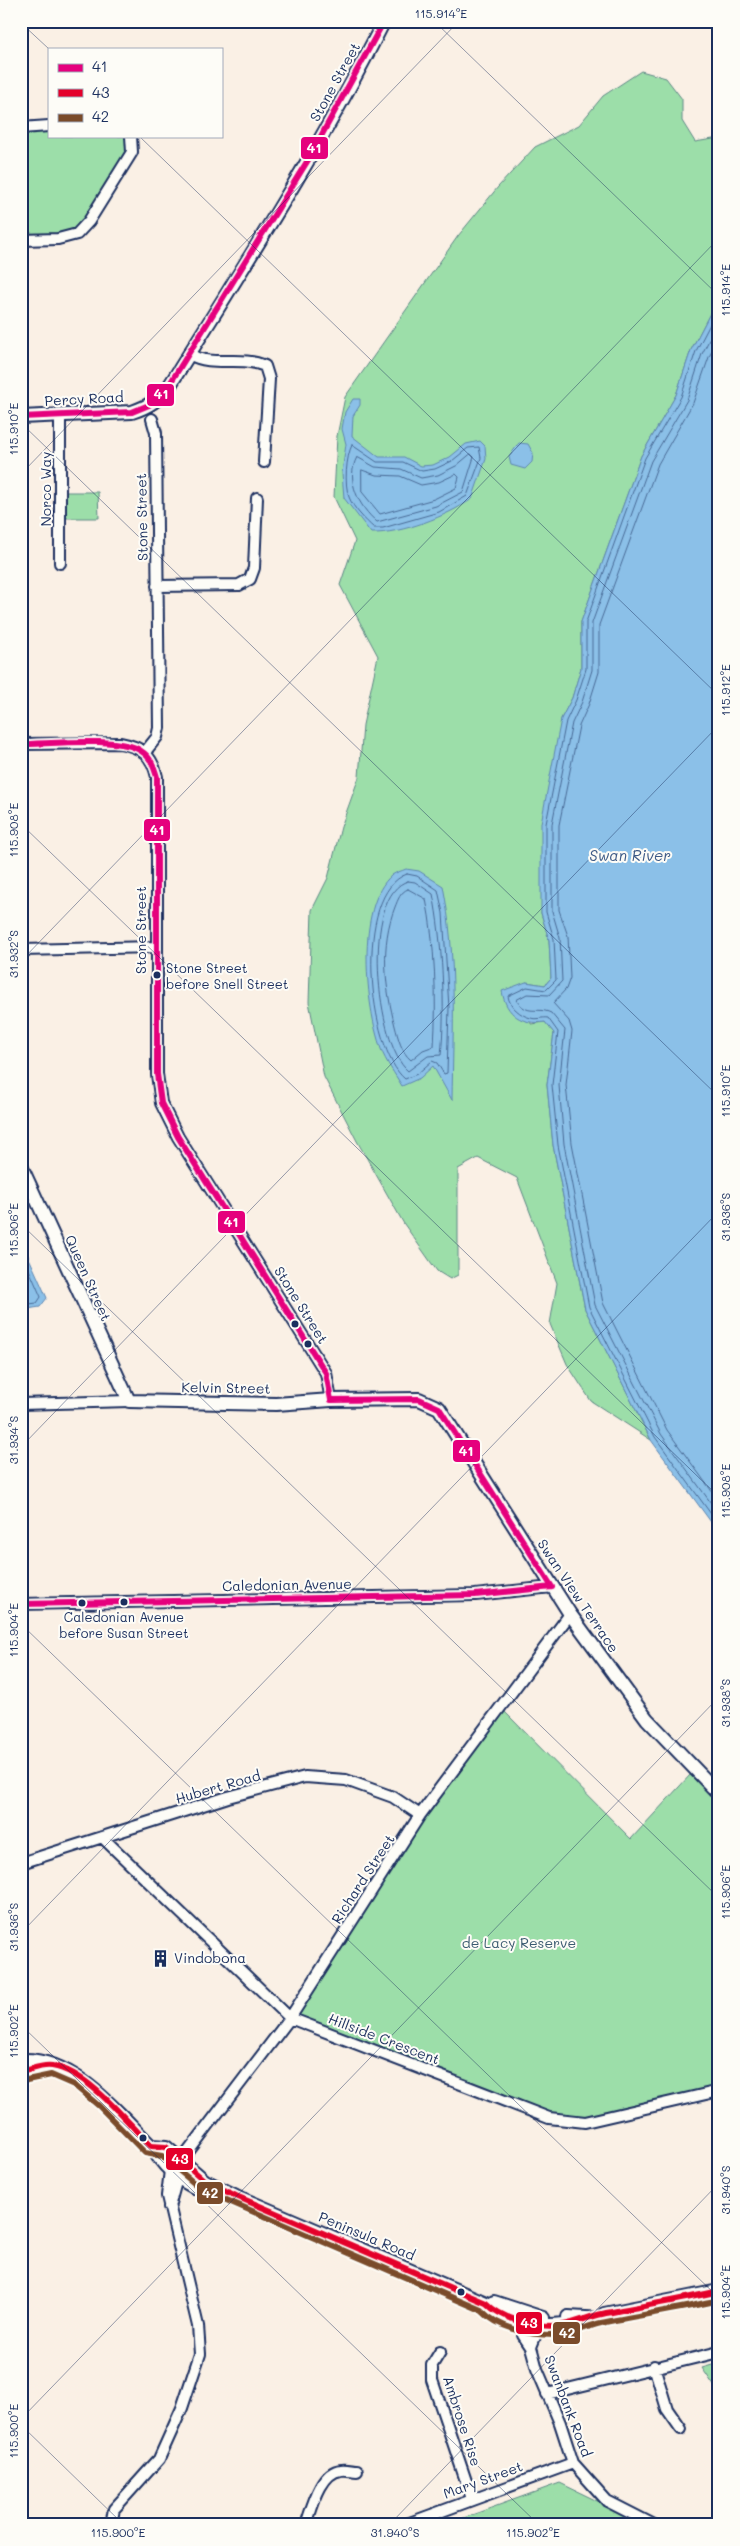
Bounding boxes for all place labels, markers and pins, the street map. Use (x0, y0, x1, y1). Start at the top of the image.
place label: Stone Street before Snell Street (166, 959, 289, 992)
marker: Stone Street before Snell Street (152, 970, 162, 980)
unlabelled marker (290, 1319, 300, 1329)
unlabelled marker (303, 1339, 313, 1349)
marker: Caledonian Avenue before Susan Street (119, 1597, 129, 1607)
unlabelled marker (77, 1598, 87, 1608)
place label: Caledonian Avenue before Susan Street (59, 1608, 189, 1641)
building icon: Vindobona (150, 1948, 170, 1968)
place label: Vindobona (174, 1948, 246, 1967)
unlabelled marker (138, 2133, 148, 2143)
unlabelled marker (456, 2287, 466, 2297)

